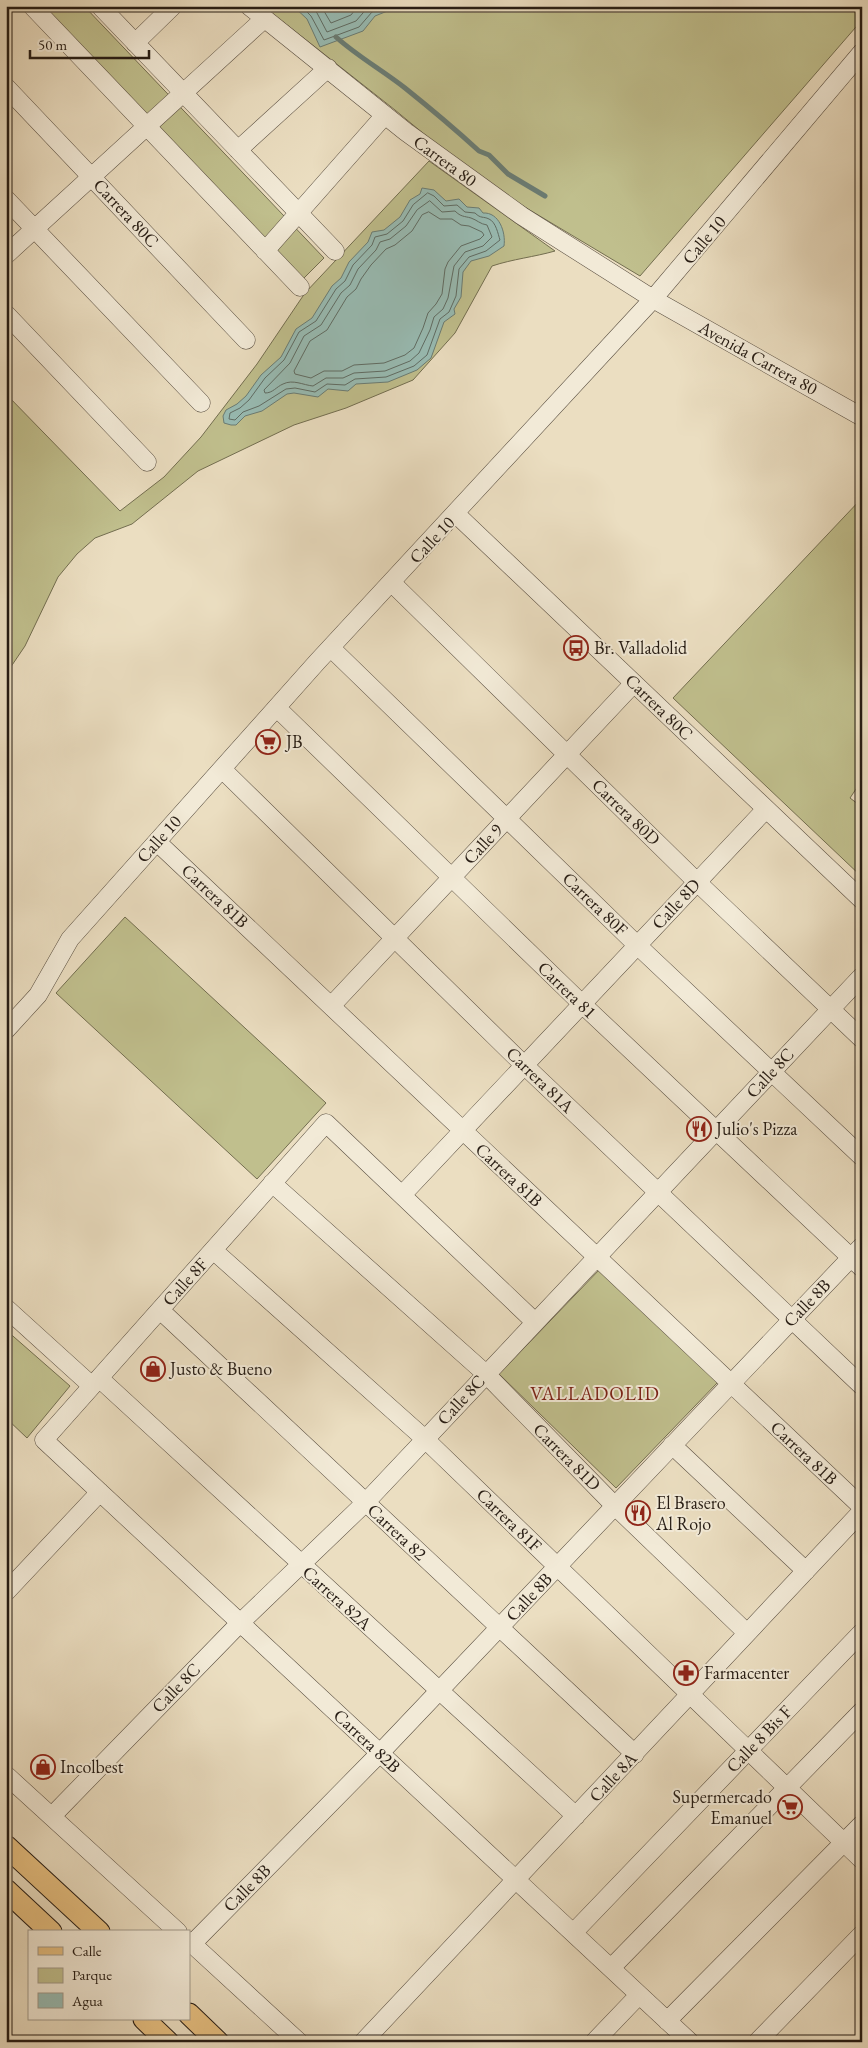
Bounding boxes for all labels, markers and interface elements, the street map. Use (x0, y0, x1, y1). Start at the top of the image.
scale bar (30, 28, 149, 60)
text: 50 m (38, 35, 67, 54)
street label: Carrera 80 (409, 130, 482, 192)
street label: Carrera 80C (89, 173, 164, 252)
street label: Calle 10 (677, 210, 731, 269)
street label: Avenida Carrera 80 (694, 315, 822, 400)
street label: Calle 10 (404, 511, 460, 568)
bus stop icon: Br. Valladolid (563, 635, 589, 661)
place label: Br. Valladolid (594, 636, 688, 659)
street label: Carrera 80C (620, 669, 698, 745)
supermarket icon: JB (255, 729, 281, 755)
place label: JB (284, 730, 303, 753)
street label: Carrera 80D (587, 773, 666, 850)
street label: Calle 10 (131, 810, 186, 867)
street label: Calle 9 (458, 818, 508, 869)
street label: Carrera 81B (177, 859, 254, 933)
street label: Carrera 80F (558, 867, 633, 940)
street label: Calle 8D (646, 873, 705, 934)
street label: Carrera 81 (533, 956, 602, 1023)
street label: Carrera 81A (502, 1042, 579, 1118)
street label: Calle 8C (741, 1043, 799, 1103)
restaurant icon: Julio's Pizza (686, 1116, 712, 1142)
place label: Julio's Pizza (714, 1117, 798, 1140)
street label: Carrera 81B (471, 1138, 548, 1212)
street label: Calle 8F (157, 1253, 212, 1311)
street label: Calle 8B (778, 1274, 835, 1332)
shop icon: Justo & Bueno (140, 1356, 166, 1382)
place label: Justo & Bueno (168, 1357, 272, 1380)
street label: Calle 8C (432, 1370, 490, 1430)
district label: VALLADOLID (530, 1381, 660, 1406)
street label: Carrera 81B (766, 1416, 843, 1490)
street label: Carrera 81D (529, 1418, 606, 1495)
street label: Carrera 81F (472, 1483, 547, 1556)
place label: El Brasero Al Rojo (655, 1491, 726, 1535)
street label: Carrera 82 (363, 1498, 432, 1565)
restaurant icon: El Brasero Al Rojo (625, 1500, 651, 1526)
street label: Carrera 82A (298, 1560, 377, 1635)
street label: Calle 8B (500, 1567, 557, 1626)
street label: Calle 8C (146, 1658, 205, 1717)
pharmacy icon: Farmacenter (673, 1660, 699, 1686)
place label: Farmacenter (704, 1661, 789, 1684)
street label: Calle 8 Bis F (721, 1700, 796, 1777)
street label: Carrera 82B (329, 1704, 406, 1778)
street label: Calle 8A (584, 1746, 642, 1807)
shop icon: Incolbest (30, 1754, 56, 1780)
place label: Incolbest (60, 1755, 124, 1778)
place label: Supermercado Emanuel (672, 1785, 772, 1829)
supermarket icon: Supermercado Emanuel (777, 1794, 803, 1820)
street label: Calle 8B (218, 1859, 275, 1916)
legend (28, 1930, 190, 2020)
text: Calle (72, 1941, 102, 1960)
text: Parque (72, 1965, 112, 1984)
text: Agua (71, 1991, 103, 2010)

